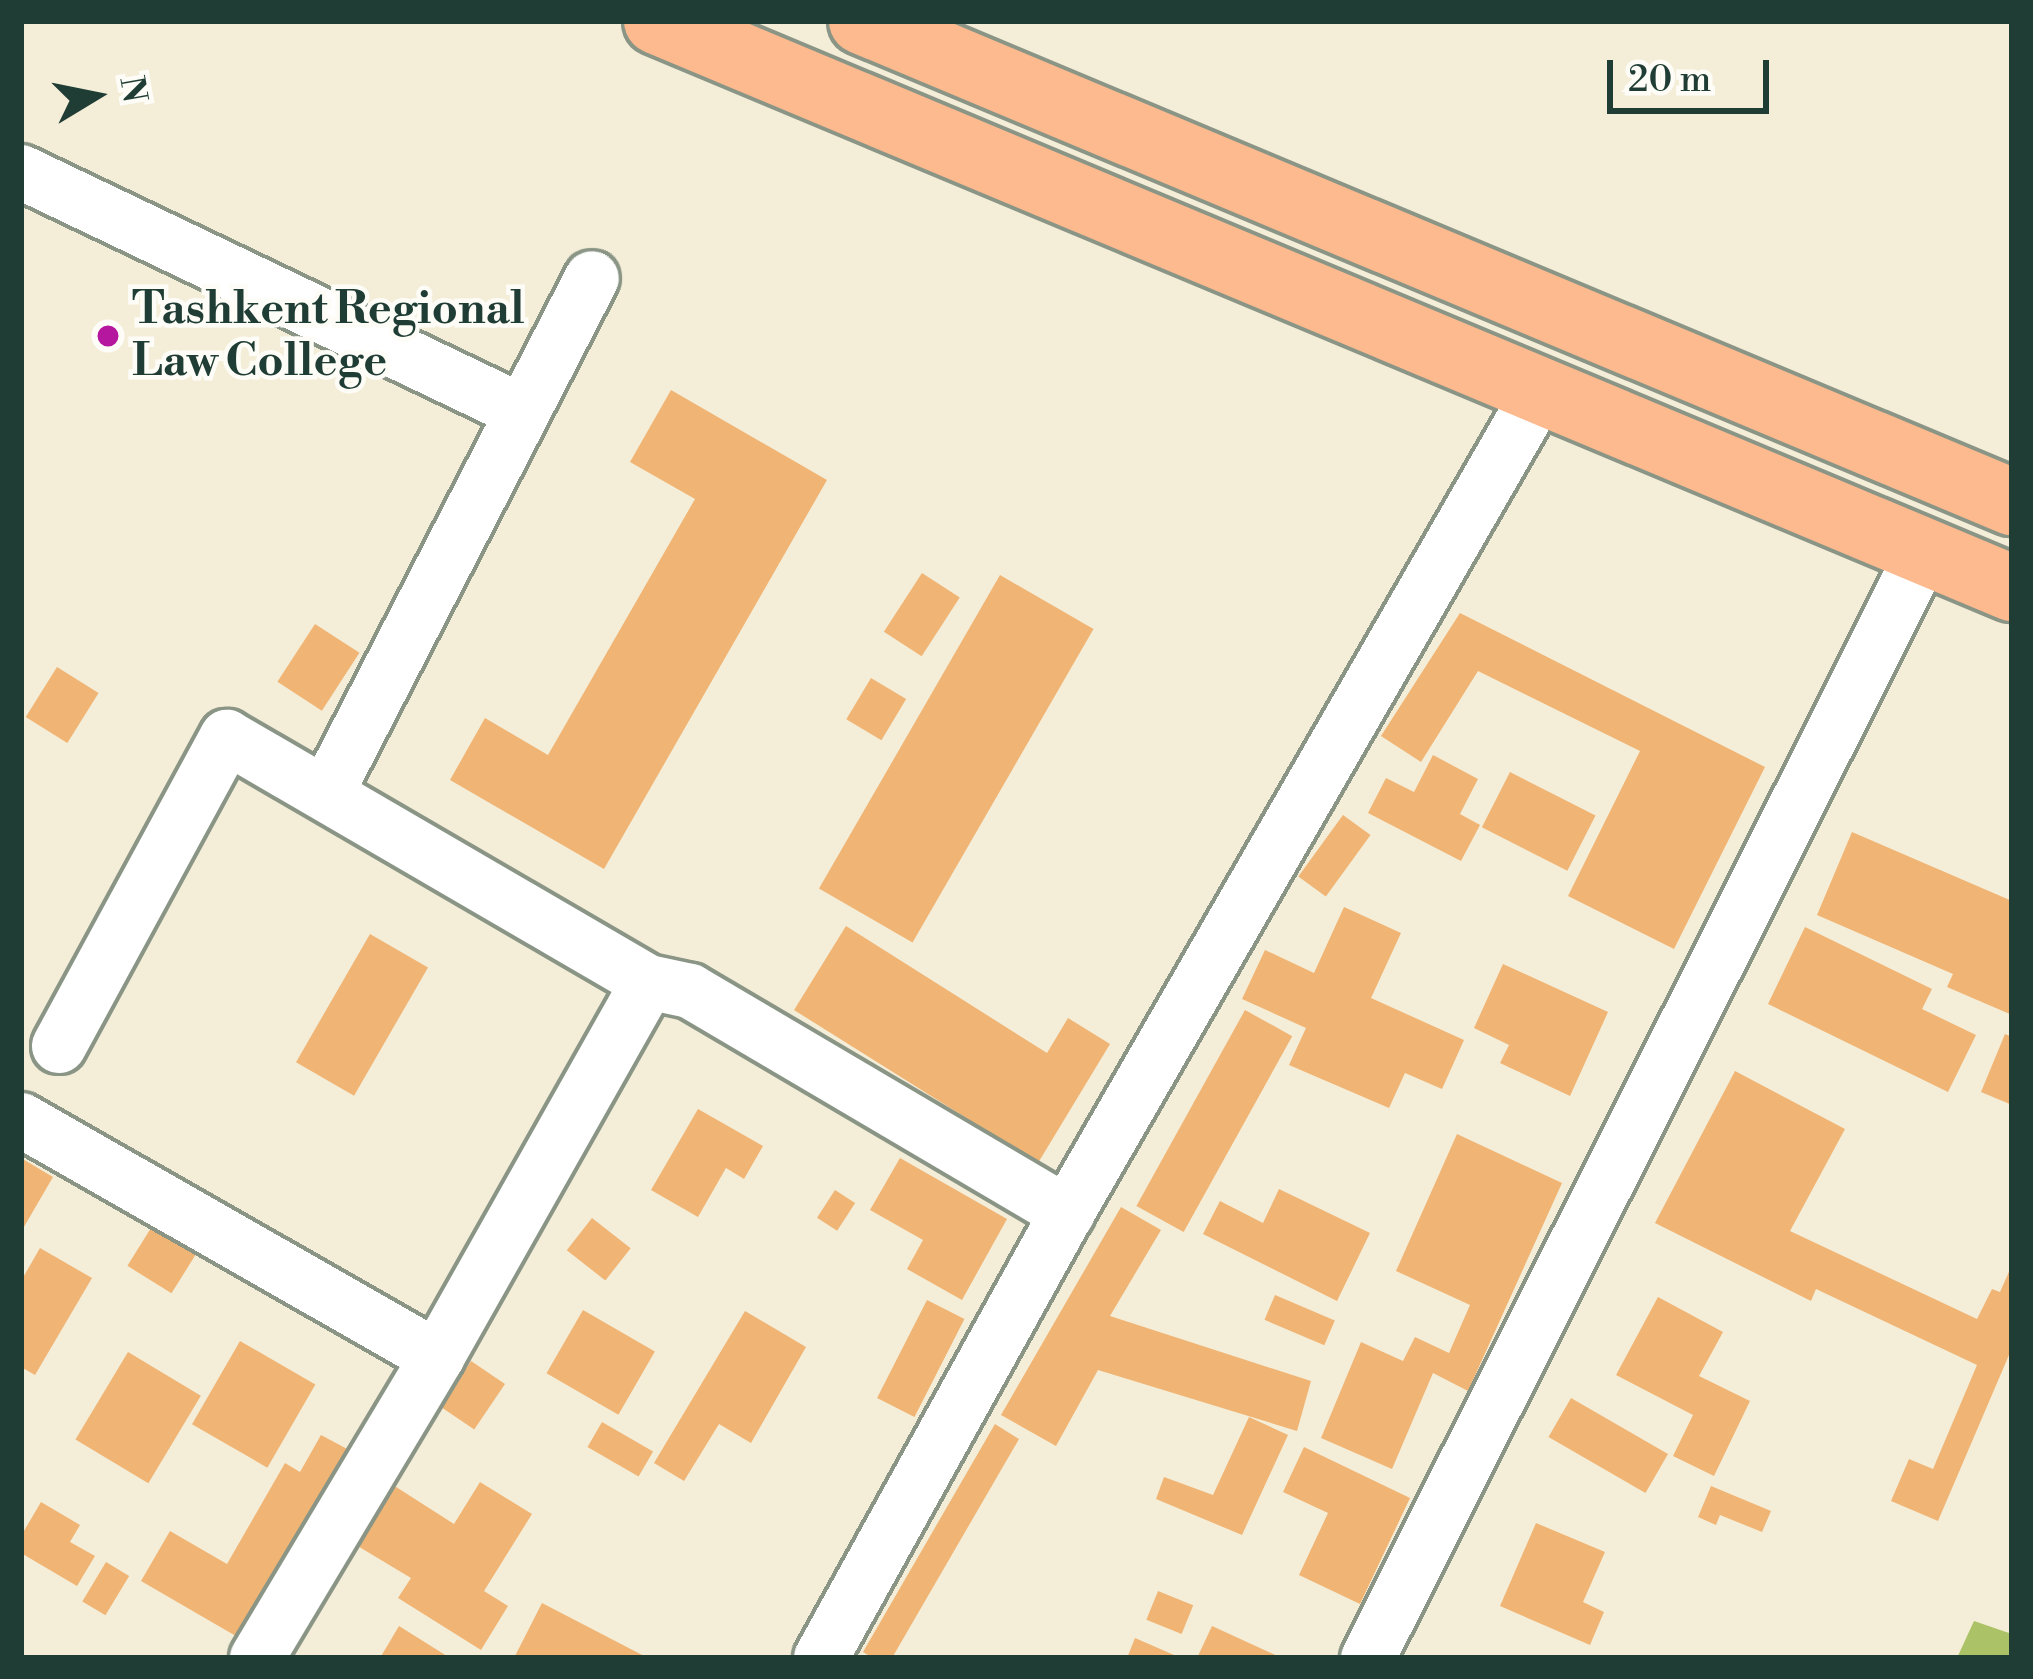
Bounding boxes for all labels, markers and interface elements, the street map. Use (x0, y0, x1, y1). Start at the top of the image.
north arrow (36, 36, 156, 156)
scale bar (1613, 36, 1775, 110)
text: 20 m (1628, 58, 1711, 103)
text: N (109, 73, 154, 106)
place label: Tashkent Regional Law College (132, 283, 525, 389)
marker: Tashkent Regional Law College (95, 323, 121, 349)

